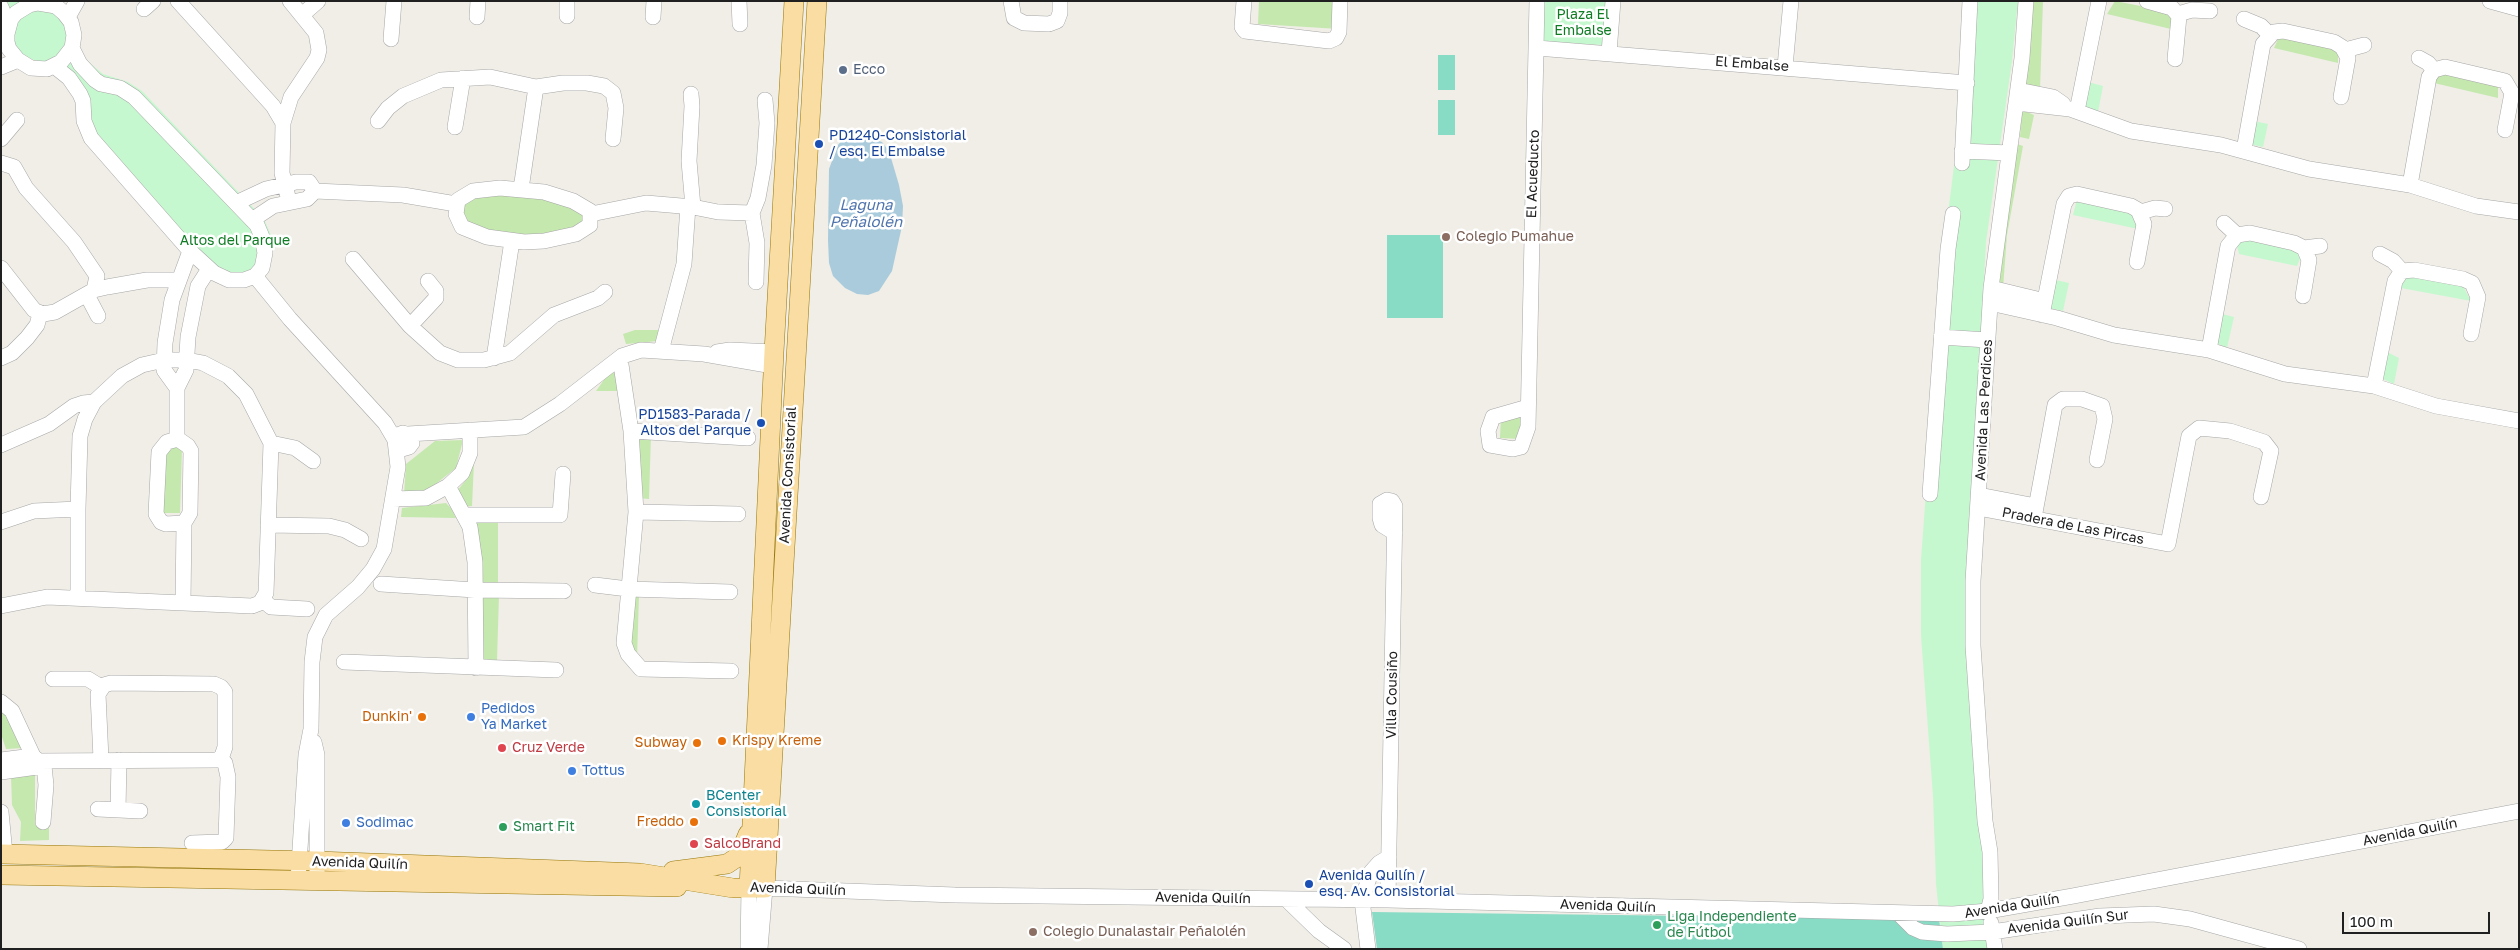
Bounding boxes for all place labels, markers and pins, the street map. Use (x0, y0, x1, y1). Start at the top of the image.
place label: Ecco (853, 62, 885, 78)
marker: Ecco (837, 64, 849, 76)
place label: PD1240-Consistorial / esq. El Embalse (829, 128, 966, 160)
marker: PD1240-Consistorial / esq. El Embalse (813, 138, 825, 150)
place label: Colegio Pumahue (1456, 229, 1574, 245)
marker: Colegio Pumahue (1440, 231, 1452, 243)
place label: PD1583-Parada / Altos del Parque (638, 407, 751, 440)
marker: PD1583-Parada / Altos del Parque (755, 417, 767, 429)
place label: Pedidos Ya Market (481, 701, 547, 734)
place label: Dunkin' (362, 709, 412, 725)
marker: Dunkin' (416, 711, 428, 723)
marker: Pedidos Ya Market (465, 711, 477, 723)
place label: Krispy Kreme (732, 733, 822, 749)
place label: Subway (635, 735, 687, 751)
marker: Krispy Kreme (716, 735, 728, 747)
marker: Subway (691, 737, 703, 749)
place label: Cruz Verde (512, 740, 585, 756)
marker: Cruz Verde (496, 742, 508, 754)
place label: Tottus (582, 763, 625, 779)
marker: Tottus (566, 765, 578, 777)
place label: BCenter Consistorial (706, 788, 787, 820)
marker: BCenter Consistorial (690, 798, 702, 810)
place label: Freddo (637, 814, 684, 830)
place label: Sodimac (356, 815, 414, 831)
marker: Freddo (688, 816, 700, 828)
marker: Sodimac (340, 817, 352, 829)
place label: Smart Fit (513, 819, 575, 835)
marker: Smart Fit (497, 821, 509, 833)
place label: SalcoBrand (704, 836, 781, 852)
marker: SalcoBrand (688, 838, 700, 850)
place label: Avenida Quilín / esq. Av. Consistorial (1319, 868, 1455, 900)
marker: Avenida Quilín / esq. Av. Consistorial (1303, 878, 1315, 890)
place label: Liga Independiente de Fútbol (1667, 909, 1796, 942)
marker: Liga Independiente de Fútbol (1651, 919, 1663, 931)
place label: Colegio Dunalastair Peñalolén (1043, 924, 1246, 940)
marker: Colegio Dunalastair Peñalolén (1027, 926, 1039, 938)

